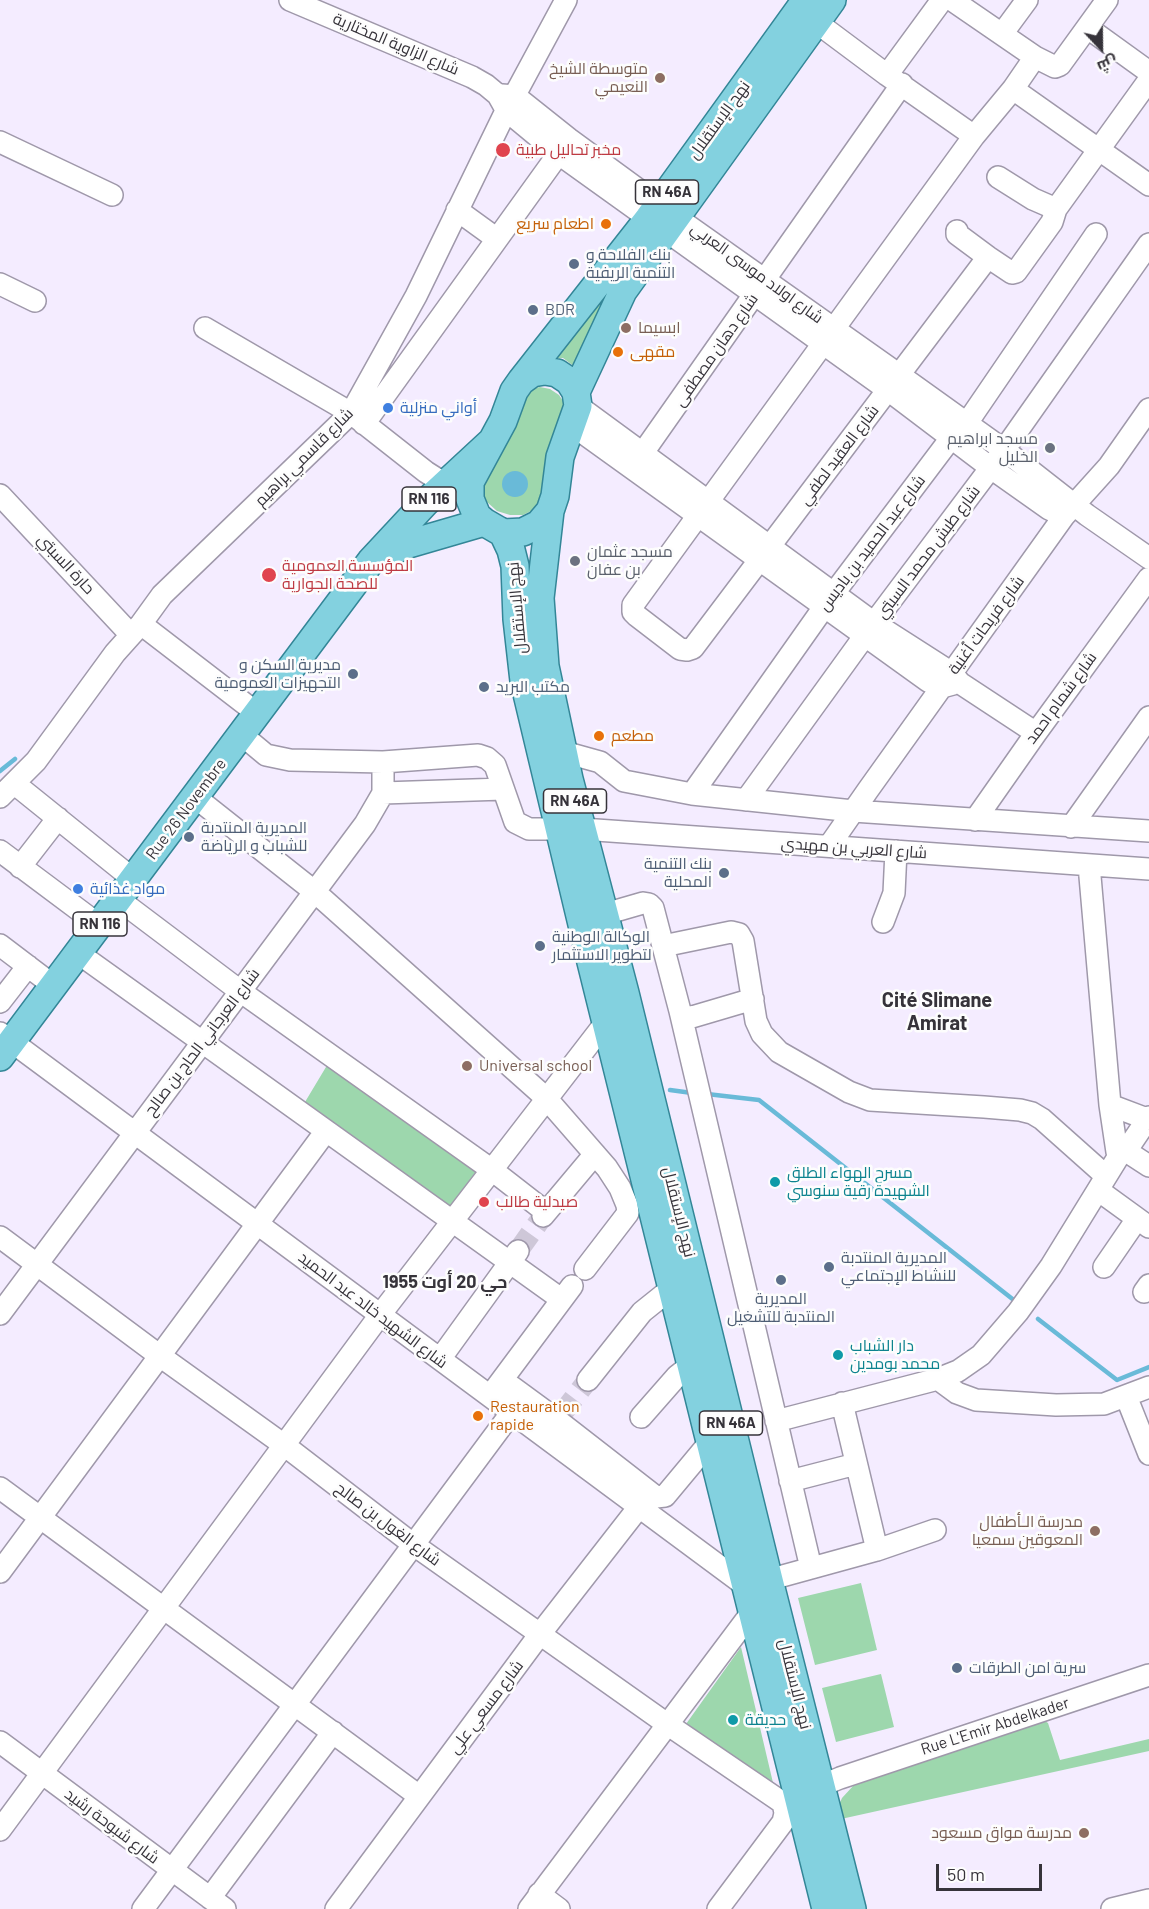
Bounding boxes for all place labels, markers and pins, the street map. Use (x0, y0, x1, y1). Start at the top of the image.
place label: متوسطة الشيخ النعيمي (549, 59, 648, 97)
marker: متوسطة الشيخ النعيمي (653, 71, 667, 85)
place label: مخبر تحاليل طبية (516, 140, 621, 160)
marker: مخبر تحاليل طبية (494, 141, 512, 159)
place label: اطعام سريع (516, 214, 594, 234)
marker: اطعام سريع (599, 217, 613, 231)
place label: بنك الفلاحة و التنمية الريفية (586, 245, 675, 283)
marker: بنك الفلاحة و التنمية الريفية (567, 257, 581, 271)
place label: BDR (545, 300, 575, 320)
marker: BDR (526, 303, 540, 317)
place label: ابسيما (638, 318, 681, 338)
marker: ابسيما (619, 321, 633, 335)
place label: مقهى (630, 342, 675, 362)
marker: مقهى (611, 345, 625, 359)
place label: أواني منزلية (400, 398, 477, 418)
marker: أواني منزلية (381, 401, 395, 415)
place label: مسجد ابراهيم الخليل (947, 429, 1038, 467)
marker: مسجد ابراهيم الخليل (1043, 441, 1057, 455)
place label: مسجد عثمان بن عفان (587, 542, 673, 580)
marker: مسجد عثمان بن عفان (568, 554, 582, 568)
place label: المؤسسة العمومية للصحة الجوارية (282, 556, 413, 594)
marker: المؤسسة العمومية للصحة الجوارية (260, 566, 278, 584)
place label: مديرية السكن و التجهيزات العمومية (215, 655, 341, 693)
marker: مديرية السكن و التجهيزات العمومية (346, 667, 360, 681)
place label: مكتب البريد (496, 677, 570, 697)
marker: مكتب البريد (477, 680, 491, 694)
place label: مطعم (611, 726, 654, 746)
marker: مطعم (592, 729, 606, 743)
place label: المديرية المنتدبة للشباب و الرياضة (201, 818, 307, 856)
marker: المديرية المنتدبة للشباب و الرياضة (182, 830, 196, 844)
place label: بنك التنمية المحلية (644, 854, 712, 892)
marker: بنك التنمية المحلية (717, 866, 731, 880)
place label: مواد غذائية (90, 879, 165, 899)
marker: مواد غذائية (71, 882, 85, 896)
place label: الوكالة الوطنية لتطوير الاستثمار (552, 927, 652, 965)
marker: الوكالة الوطنية لتطوير الاستثمار (533, 939, 547, 953)
place label: Universal school (479, 1056, 592, 1076)
marker: Universal school (460, 1059, 474, 1073)
place label: مسرح الهواء الطلق الشهيدة رقية سنوسي (787, 1163, 930, 1201)
marker: مسرح الهواء الطلق الشهيدة رقية سنوسي (768, 1175, 782, 1189)
place label: صيدلية طالب (496, 1192, 578, 1212)
marker: صيدلية طالب (477, 1195, 491, 1209)
place label: المديرية المنتدبة للنشاط الإجتماعي (841, 1248, 956, 1286)
marker: المديرية المنتدبة للنشاط الإجتماعي (822, 1260, 836, 1274)
marker: المديرية المنتدبة للتشغيل (774, 1273, 788, 1287)
place label: المديرية المنتدبة للتشغيل (727, 1289, 835, 1327)
place label: دار الشباب محمد بومدين (850, 1336, 940, 1374)
marker: دار الشباب محمد بومدين (831, 1348, 845, 1362)
place label: Restauration rapide (490, 1397, 580, 1435)
marker: Restauration rapide (471, 1409, 485, 1423)
place label: مدرسة الـأطفال المعوقين سمعيا (972, 1512, 1083, 1550)
marker: مدرسة الـأطفال المعوقين سمعيا (1088, 1524, 1102, 1538)
place label: سرية امن الطرقات (969, 1658, 1086, 1678)
marker: سرية امن الطرقات (950, 1661, 964, 1675)
place label: حديقة (745, 1710, 786, 1730)
marker: حديقة (726, 1713, 740, 1727)
place label: مدرسة مواق مسعود (931, 1823, 1072, 1843)
marker: مدرسة مواق مسعود (1077, 1826, 1091, 1840)

